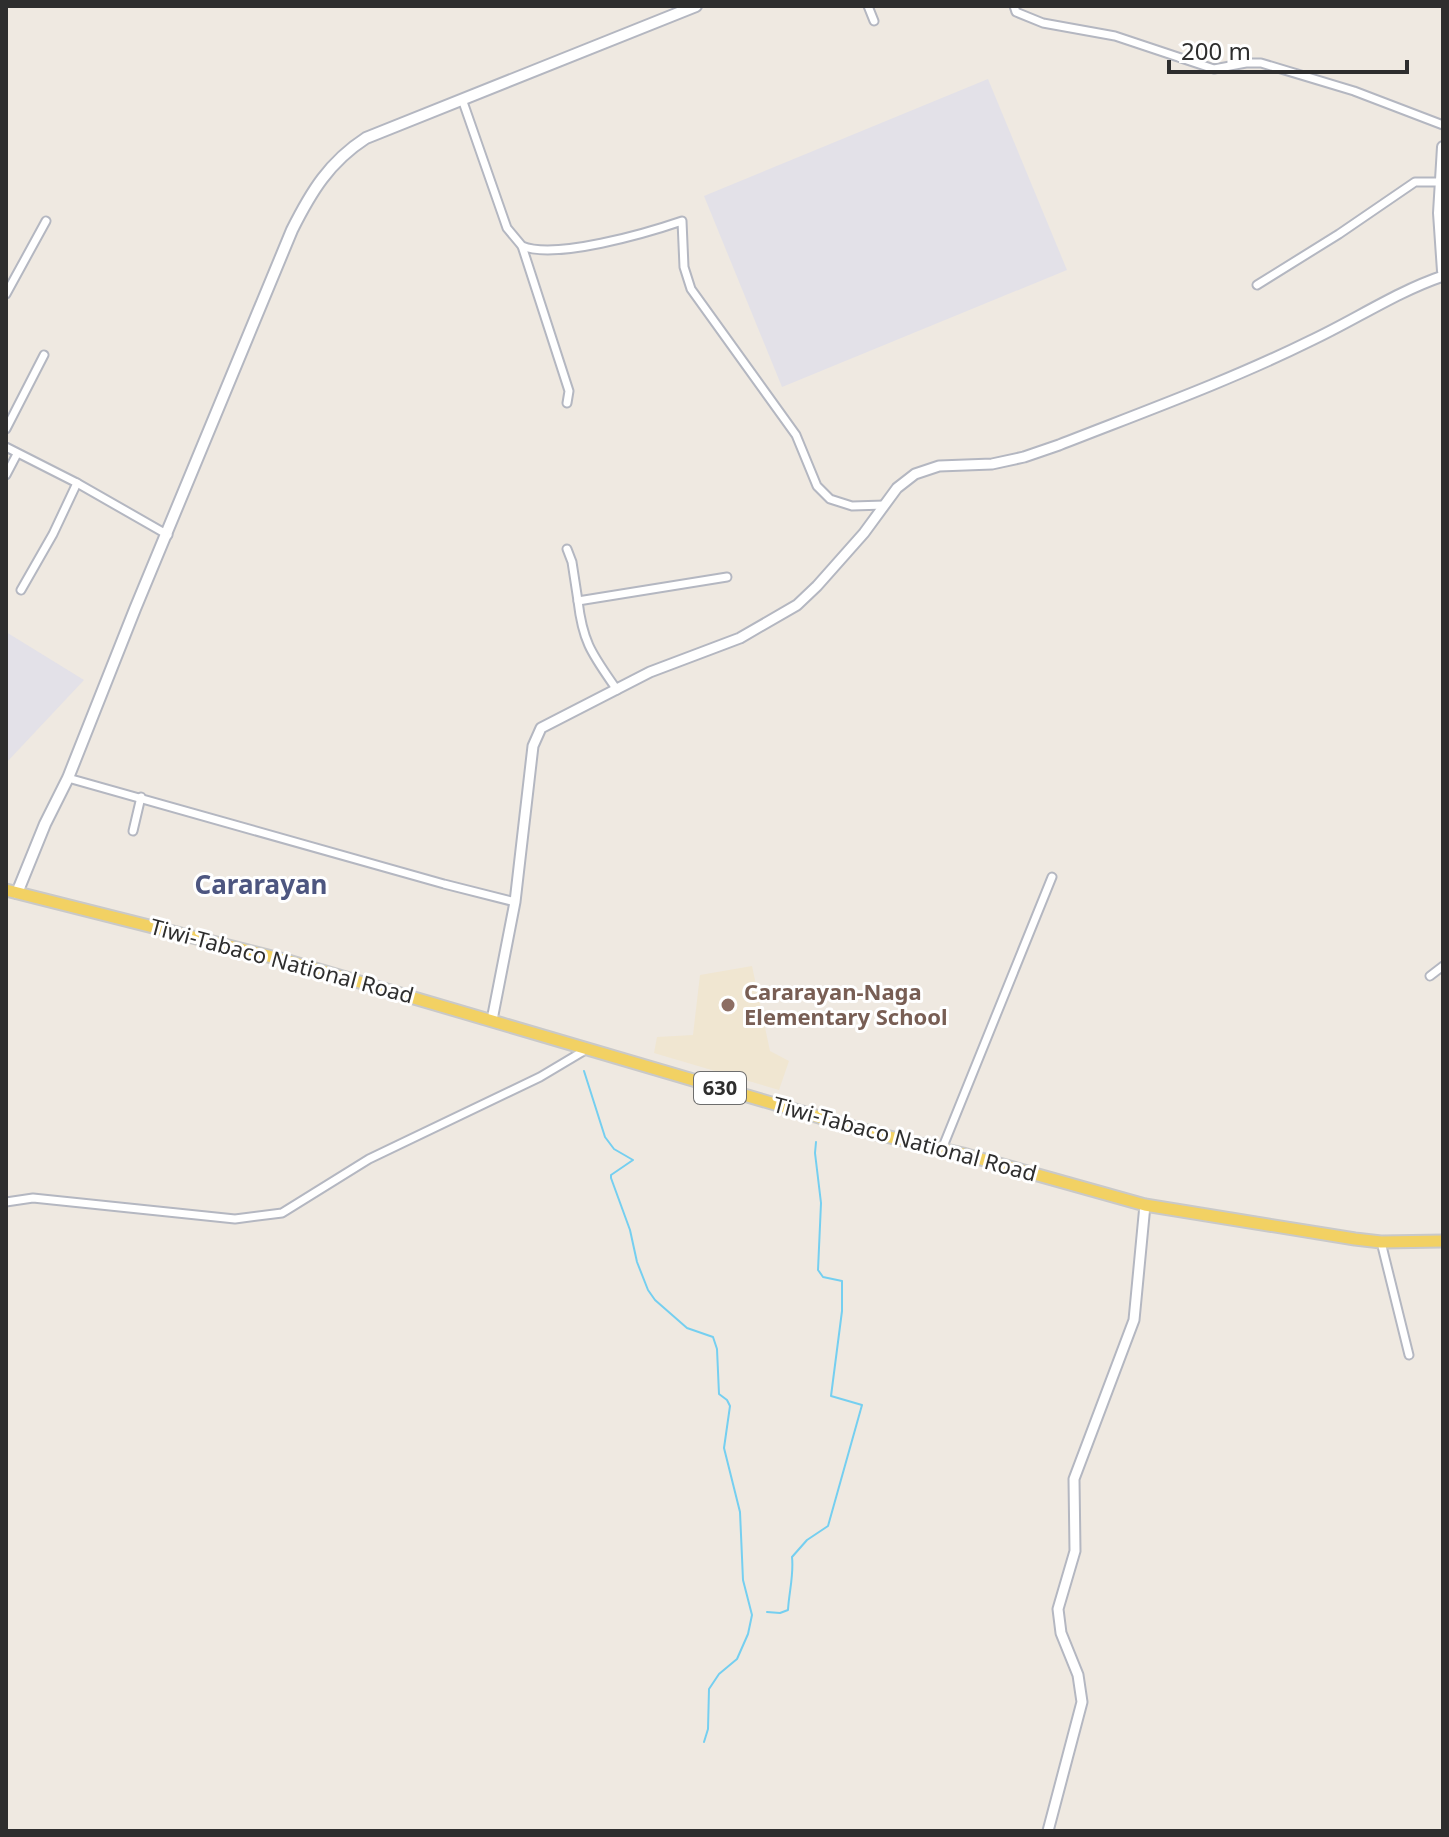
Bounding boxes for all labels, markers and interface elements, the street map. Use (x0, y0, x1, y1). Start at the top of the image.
scale bar (1169, 24, 1407, 74)
text: 200 m (1181, 34, 1251, 67)
district label: Cararayan (195, 866, 327, 902)
street label: Tiwi-Tabaco National Road (147, 910, 417, 1010)
place label: Cararayan-Naga Elementary School (744, 976, 948, 1031)
marker: Cararayan-Naga Elementary School (719, 996, 737, 1014)
road number: 630 (694, 1072, 746, 1104)
street label: Tiwi-Tabaco National Road (770, 1088, 1040, 1188)

